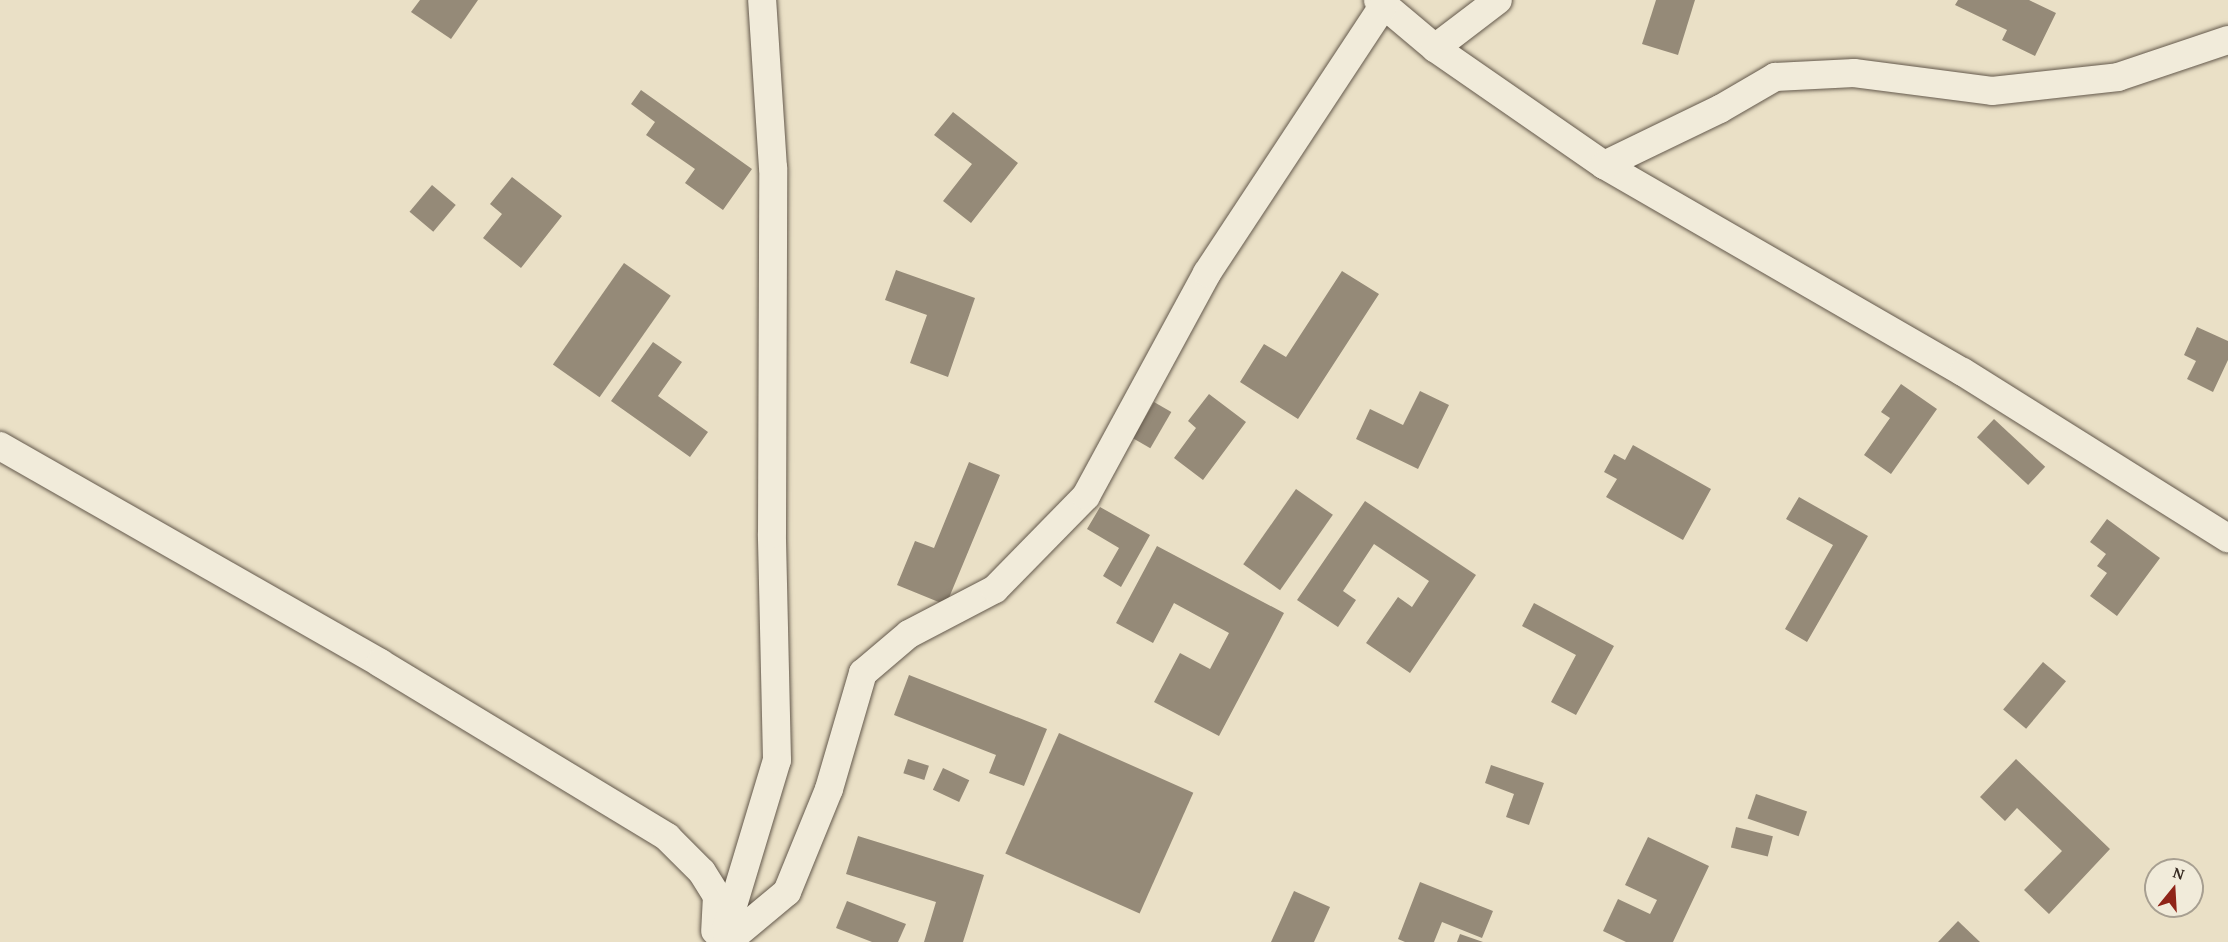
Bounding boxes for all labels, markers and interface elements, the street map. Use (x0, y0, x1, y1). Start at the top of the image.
north arrow (2144, 858, 2204, 918)
text: N (2170, 860, 2188, 886)

